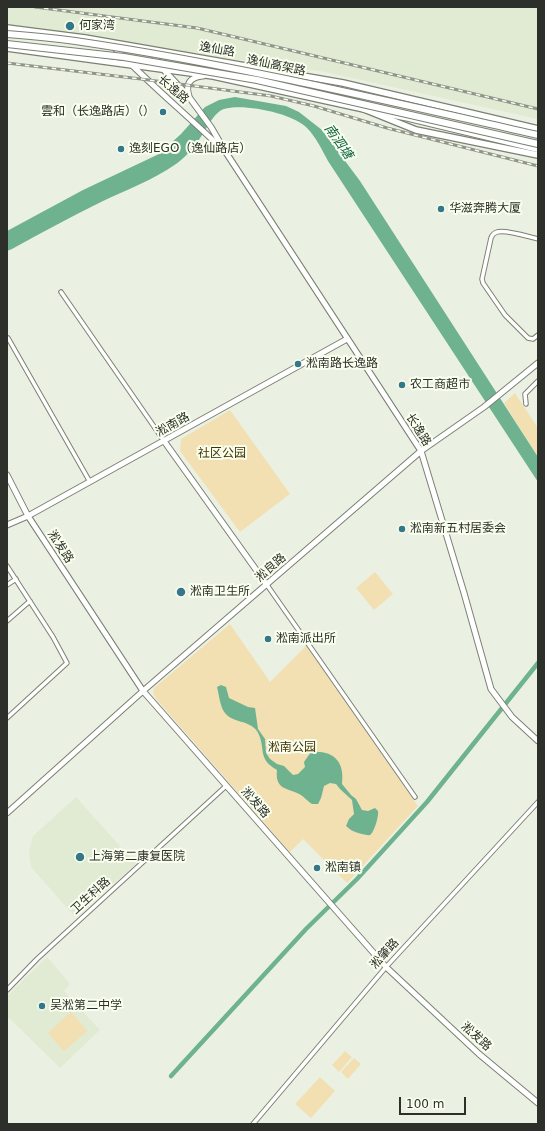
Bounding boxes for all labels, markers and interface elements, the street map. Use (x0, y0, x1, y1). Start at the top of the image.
place label: 何家湾 (79, 19, 115, 33)
marker: 何家湾 (64, 20, 76, 32)
street label: 逸仙路 (198, 40, 236, 60)
street label: 逸仙高架路 (245, 53, 307, 79)
street label: 长逸路 (155, 73, 191, 107)
place label: 雲和（长逸路店）（） (41, 105, 155, 119)
marker: 雲和（长逸路店）（） (158, 107, 168, 117)
water label: 南泗塘 (320, 122, 356, 162)
place label: 逸刻EGO（逸仙路店） (129, 142, 251, 156)
marker: 逸刻EGO（逸仙路店） (116, 144, 126, 154)
place label: 华滋奔腾大厦 (449, 202, 521, 216)
marker: 华滋奔腾大厦 (436, 204, 446, 214)
place label: 淞南路长逸路 (306, 357, 378, 371)
marker: 淞南路长逸路 (293, 359, 303, 369)
place label: 农工商超市 (410, 378, 470, 392)
marker: 农工商超市 (397, 380, 407, 390)
street label: 淞南路 (154, 410, 192, 440)
street label: 长逸路 (402, 411, 434, 449)
park label: 社区公园 (198, 447, 246, 461)
place label: 淞南新五村居委会 (410, 522, 506, 536)
marker: 淞南新五村居委会 (397, 524, 407, 534)
street label: 淞发路 (44, 528, 76, 566)
street label: 淞良路 (253, 551, 289, 585)
place label: 淞南卫生所 (190, 585, 250, 599)
marker: 淞南卫生所 (175, 586, 187, 598)
place label: 淞南派出所 (276, 632, 336, 646)
marker: 淞南派出所 (263, 634, 273, 644)
park label: 淞南公园 (268, 741, 316, 755)
street label: 淞发路 (238, 785, 272, 821)
place label: 上海第二康复医院 (89, 850, 185, 864)
marker: 上海第二康复医院 (74, 851, 86, 863)
place label: 淞南镇 (325, 861, 361, 875)
marker: 淞南镇 (312, 863, 322, 873)
street label: 卫生科路 (68, 875, 114, 917)
street label: 淞肇路 (368, 936, 402, 972)
place label: 吴淞第二中学 (50, 999, 122, 1013)
marker: 吴淞第二中学 (37, 1001, 47, 1011)
street label: 淞发路 (458, 1020, 494, 1054)
scale bar (401, 1089, 468, 1115)
text: 100 m (406, 1097, 444, 1111)

